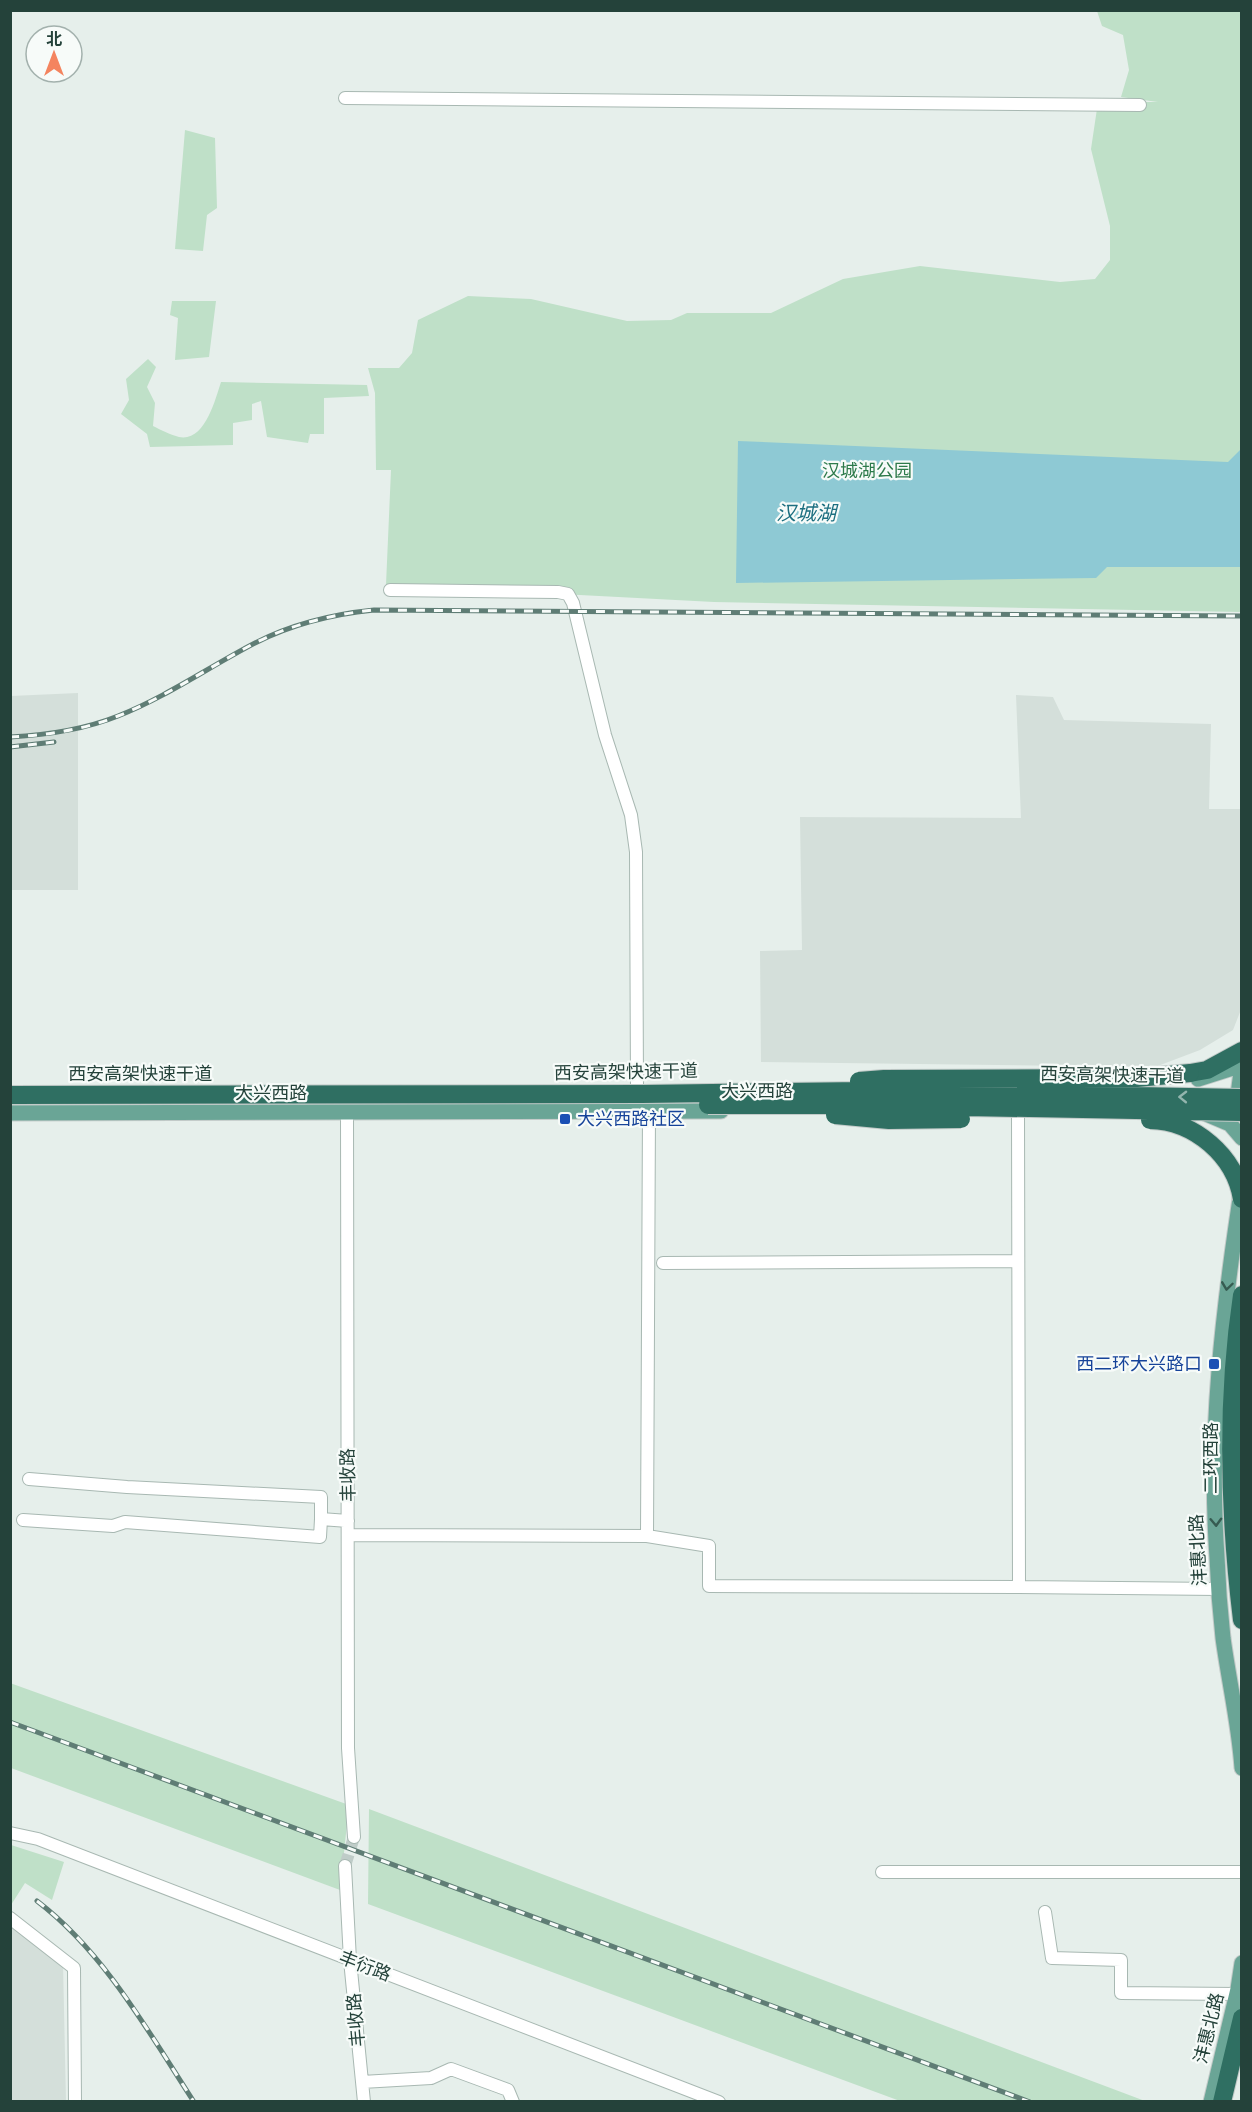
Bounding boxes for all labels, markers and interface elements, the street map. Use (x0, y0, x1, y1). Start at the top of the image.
north arrow (24, 24, 84, 84)
text: 北 (46, 30, 62, 48)
park label: 汉城湖公园 (822, 460, 912, 480)
water label: 汉城湖 (776, 501, 839, 524)
street label: 西安高架快速干道 (554, 1060, 698, 1082)
street label: 西安高架快速干道 (68, 1063, 212, 1083)
street label: 西安高架快速干道 (1040, 1063, 1184, 1085)
street label: 大兴西路 (721, 1080, 793, 1100)
street label: 大兴西路 (235, 1082, 307, 1102)
one-way arrow (1179, 1091, 1188, 1103)
place label: 大兴西路社区 (577, 1108, 685, 1128)
marker: 大兴西路社区 (558, 1112, 572, 1126)
one-way arrow (1222, 1281, 1234, 1291)
place label: 西二环大兴路口 (1076, 1353, 1202, 1373)
marker: 西二环大兴路口 (1207, 1357, 1221, 1371)
street label: 二环西路 (1200, 1422, 1220, 1494)
street label: 丰收路 (337, 1448, 357, 1502)
street label: 沣惠北路 (1185, 1514, 1209, 1587)
one-way arrow (1209, 1518, 1222, 1527)
street label: 丰衍路 (337, 1946, 394, 1984)
street label: 沣惠北路 (1190, 1990, 1226, 2065)
street label: 丰收路 (343, 1992, 367, 2048)

